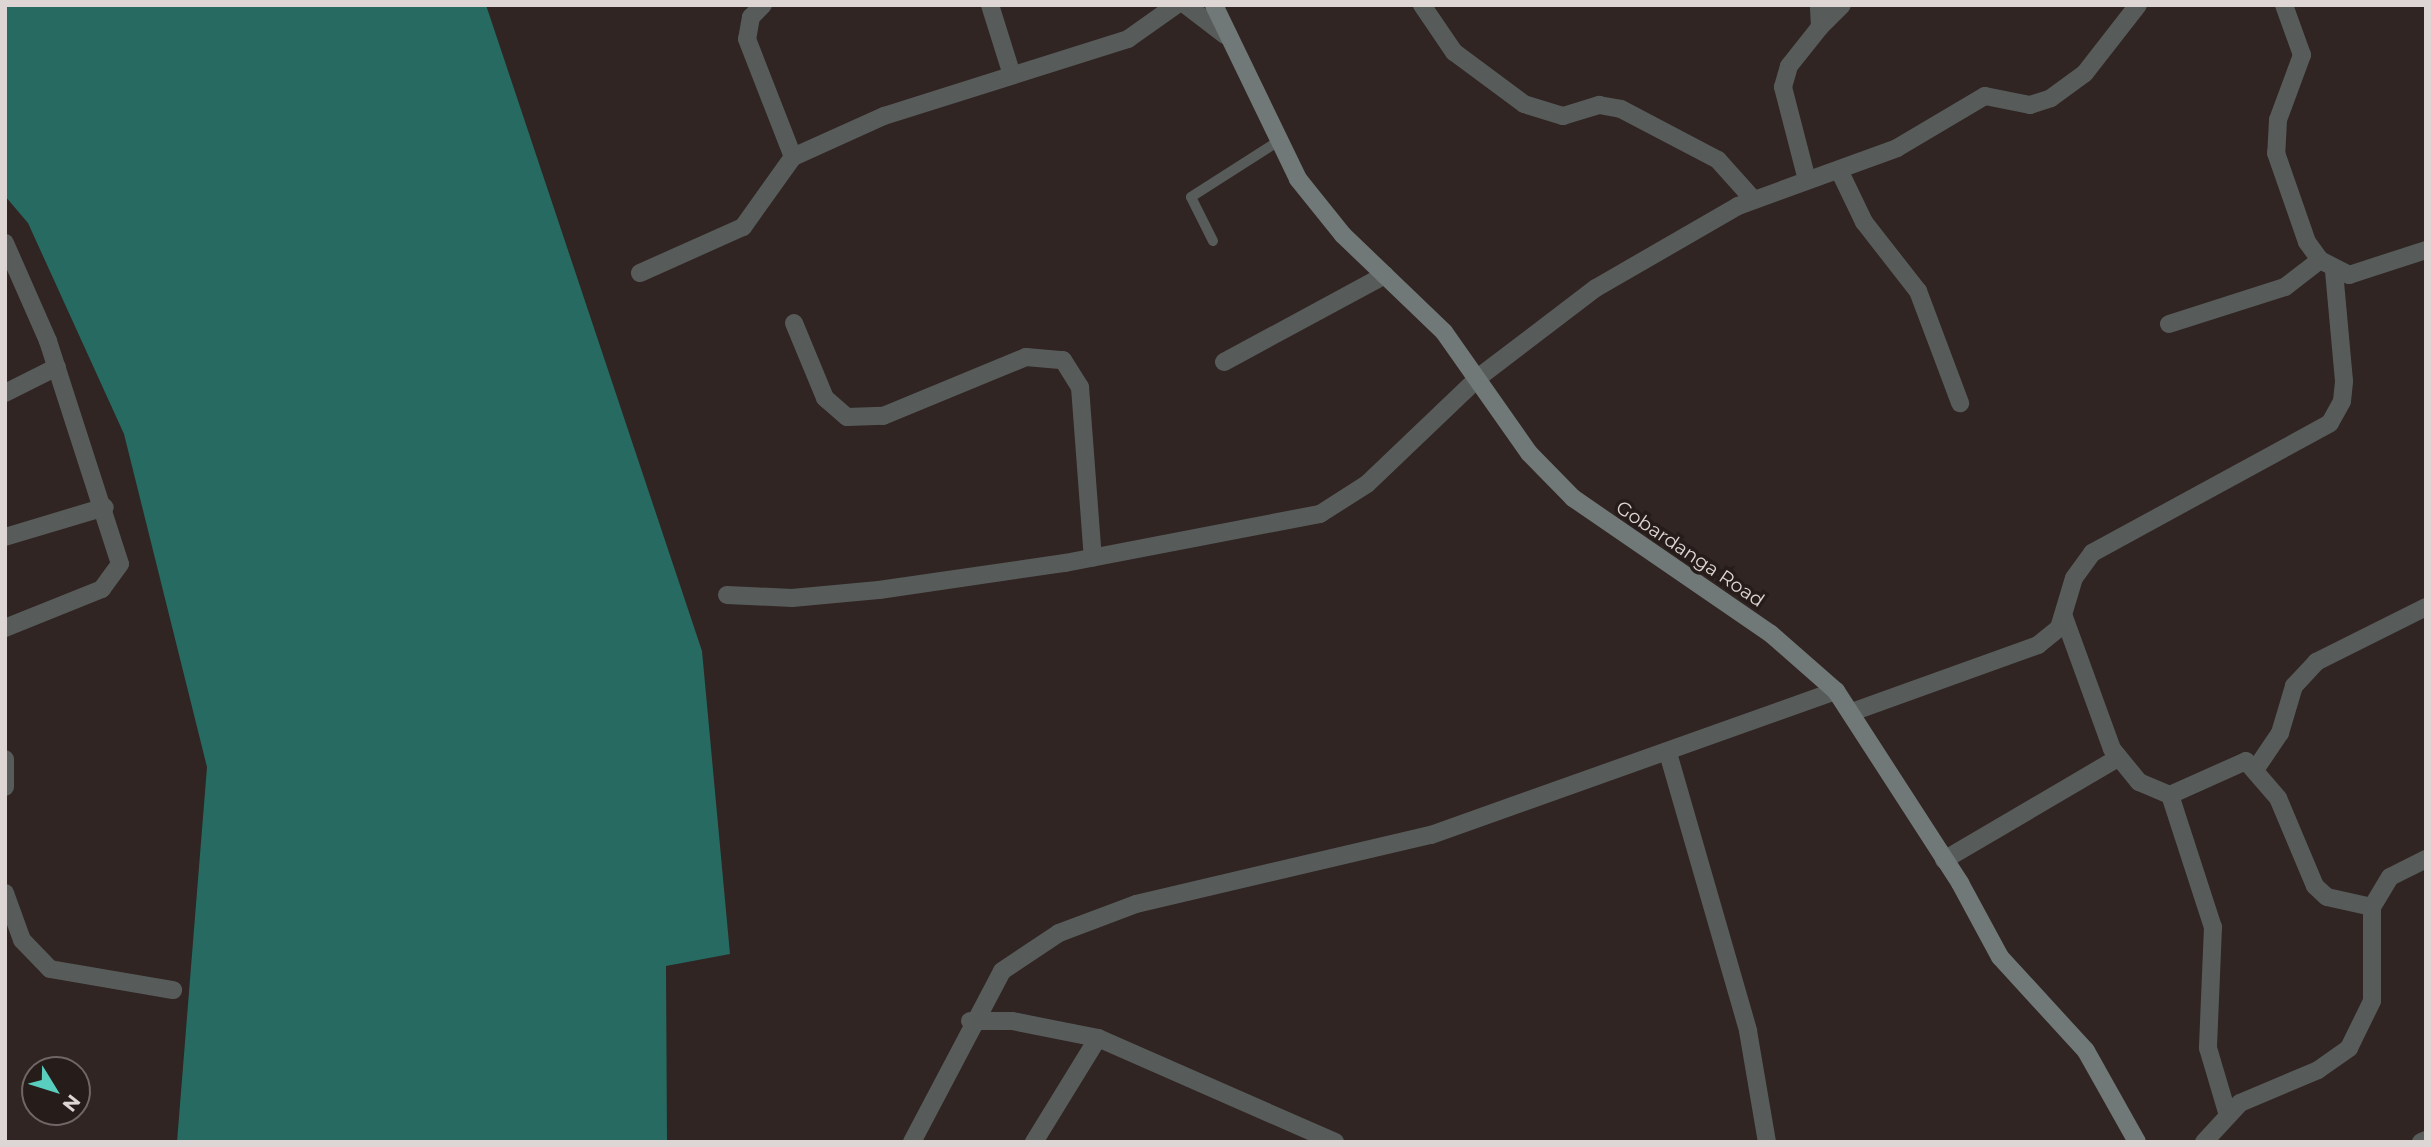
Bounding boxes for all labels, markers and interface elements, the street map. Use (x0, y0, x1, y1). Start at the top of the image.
street label: Gobardanga Road (1612, 496, 1768, 612)
north arrow (21, 1056, 91, 1126)
text: N (58, 1090, 85, 1116)

